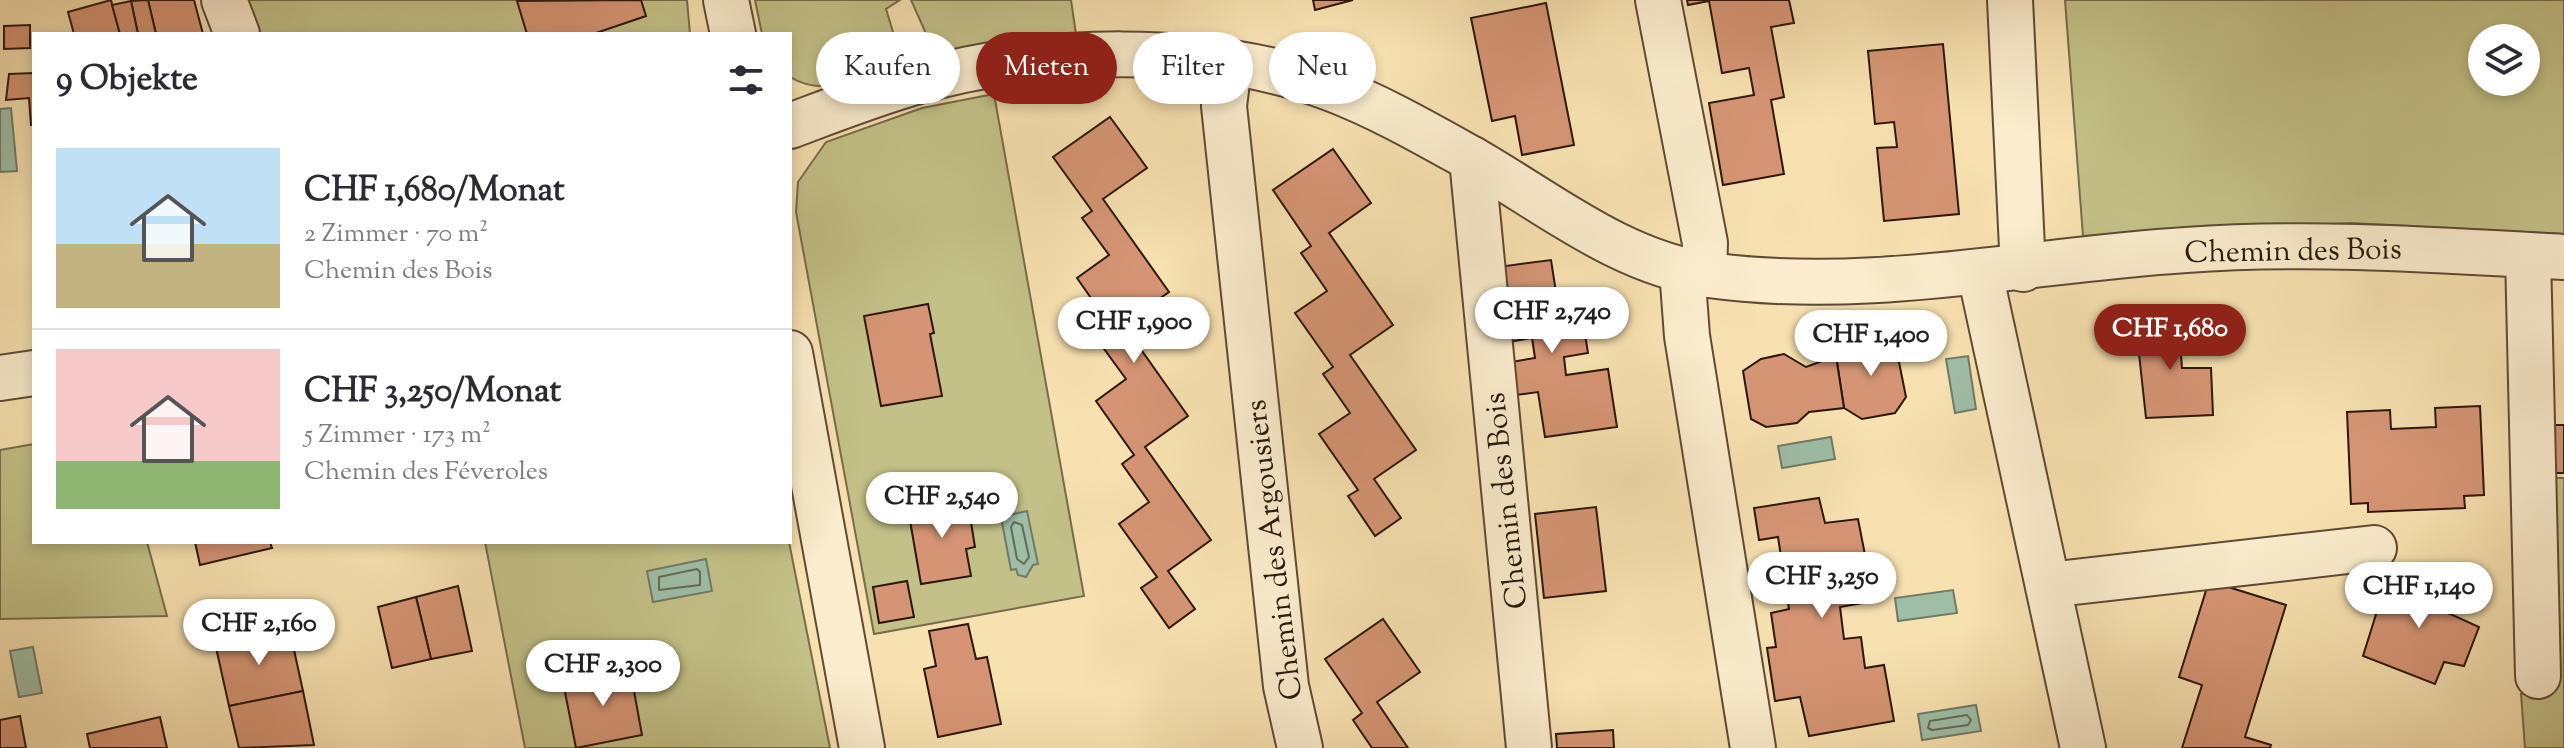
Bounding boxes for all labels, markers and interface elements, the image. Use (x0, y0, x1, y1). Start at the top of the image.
map controls (2468, 24, 2540, 96)
button: layers (2468, 24, 2540, 96)
chip: Kaufen (816, 32, 960, 104)
chip: Mieten (976, 32, 1117, 104)
chip: Filter (1133, 32, 1253, 104)
chip: Neu (1269, 32, 1376, 104)
text: 9 Objekte (56, 56, 198, 105)
icon: filters (724, 58, 768, 102)
text: CHF 1,680/Monat (304, 167, 565, 216)
icon: home (120, 180, 216, 276)
text: 2 Zimmer · 70 m² (304, 216, 488, 253)
street label: Chemin des Bois (2184, 229, 2402, 276)
text: Chemin des Bois (304, 253, 492, 290)
pin: CHF 2,740 (1460, 287, 1644, 355)
text: CHF 2,740 (1493, 294, 1611, 331)
pin: CHF 1,900 (1042, 297, 1226, 365)
text: CHF 1,900 (1076, 304, 1192, 341)
pin: CHF 1,680 (2078, 304, 2262, 372)
pin: CHF 1,400 (1779, 310, 1963, 378)
text: CHF 1,680 (2112, 311, 2228, 348)
text: CHF 1,400 (1812, 317, 1930, 354)
text: CHF 3,250/Monat (304, 368, 561, 417)
icon: home (120, 381, 216, 477)
street label: Chemin des Bois (1475, 390, 1540, 611)
street label: Chemin des Argousiers (1236, 397, 1315, 702)
text: 5 Zimmer · 173 m² (304, 417, 491, 454)
text: Chemin des Féveroles (304, 454, 548, 491)
pin: CHF 2,540 (850, 472, 1034, 540)
text: CHF 2,540 (884, 479, 1000, 516)
pin: CHF 3,250 (1730, 552, 1914, 620)
text: CHF 3,250 (1765, 559, 1879, 596)
pin: CHF 1,140 (2327, 562, 2511, 630)
text: CHF 1,140 (2363, 569, 2475, 606)
pin: CHF 2,160 (167, 599, 351, 667)
text: CHF 2,160 (201, 606, 317, 643)
pin: CHF 2,300 (511, 640, 695, 708)
text: CHF 2,300 (544, 647, 662, 684)

